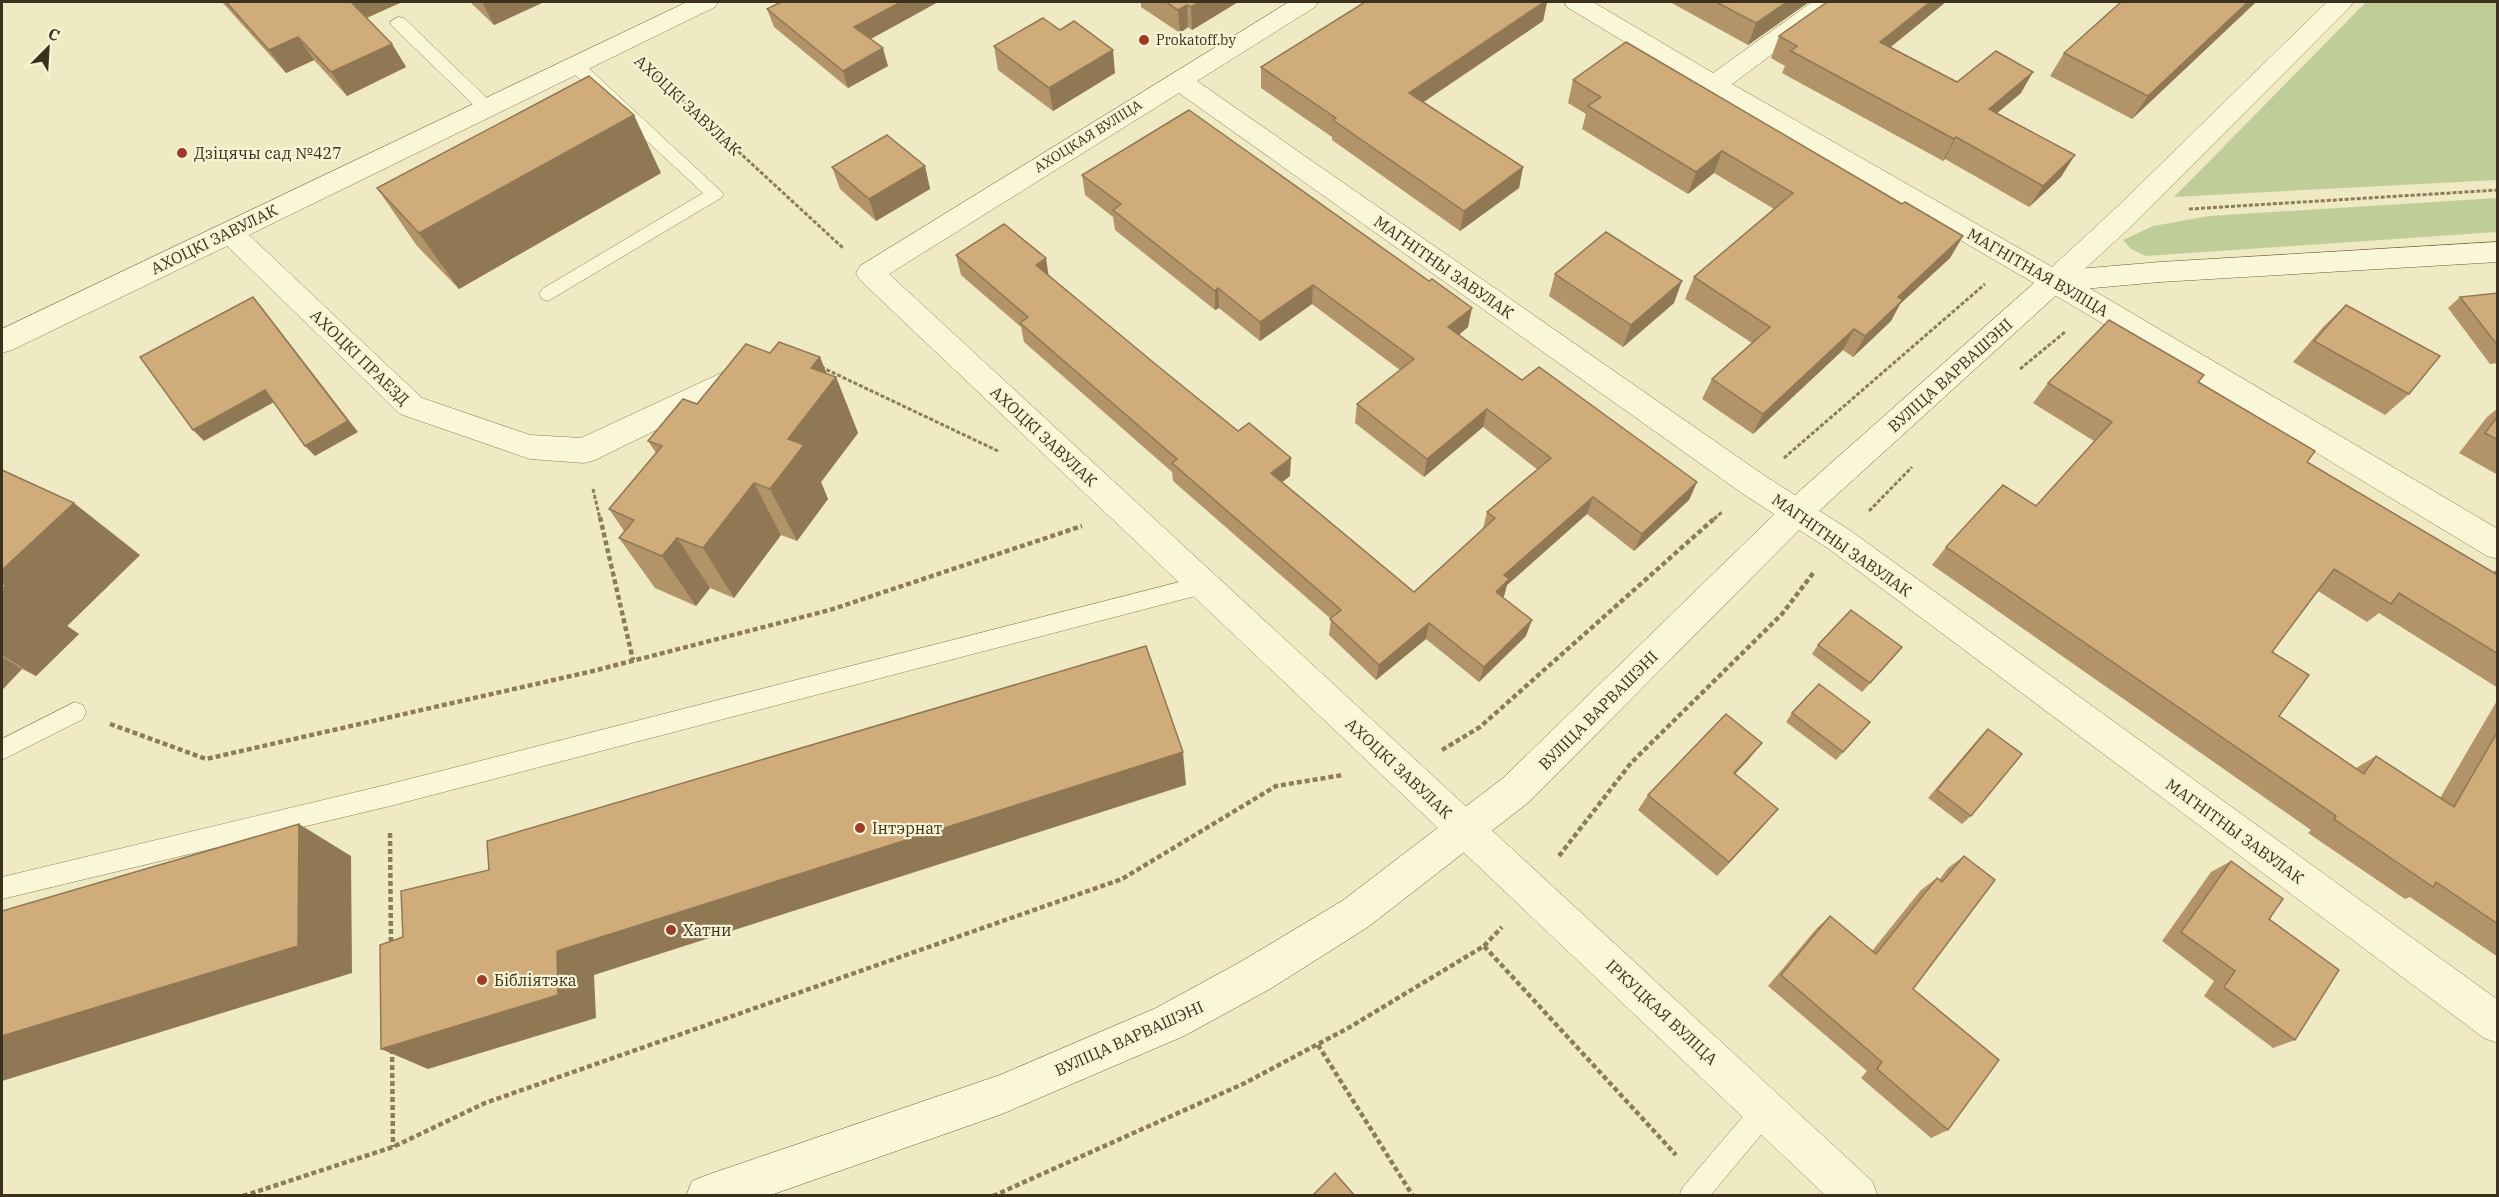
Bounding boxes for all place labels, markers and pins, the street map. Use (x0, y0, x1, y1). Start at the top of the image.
place label: Prokatoff.by (1156, 31, 1236, 49)
marker: Prokatoff.by (1137, 33, 1151, 47)
place label: Дзіцячы сад №427 (194, 143, 342, 163)
marker: Дзіцячы сад №427 (175, 146, 189, 160)
place label: Інтэрнат (872, 818, 942, 838)
marker: Інтэрнат (853, 821, 867, 835)
place label: Хатни (683, 920, 732, 940)
marker: Хатни (664, 923, 678, 937)
place label: Бібліятэка (494, 970, 577, 990)
marker: Бібліятэка (475, 973, 489, 987)

